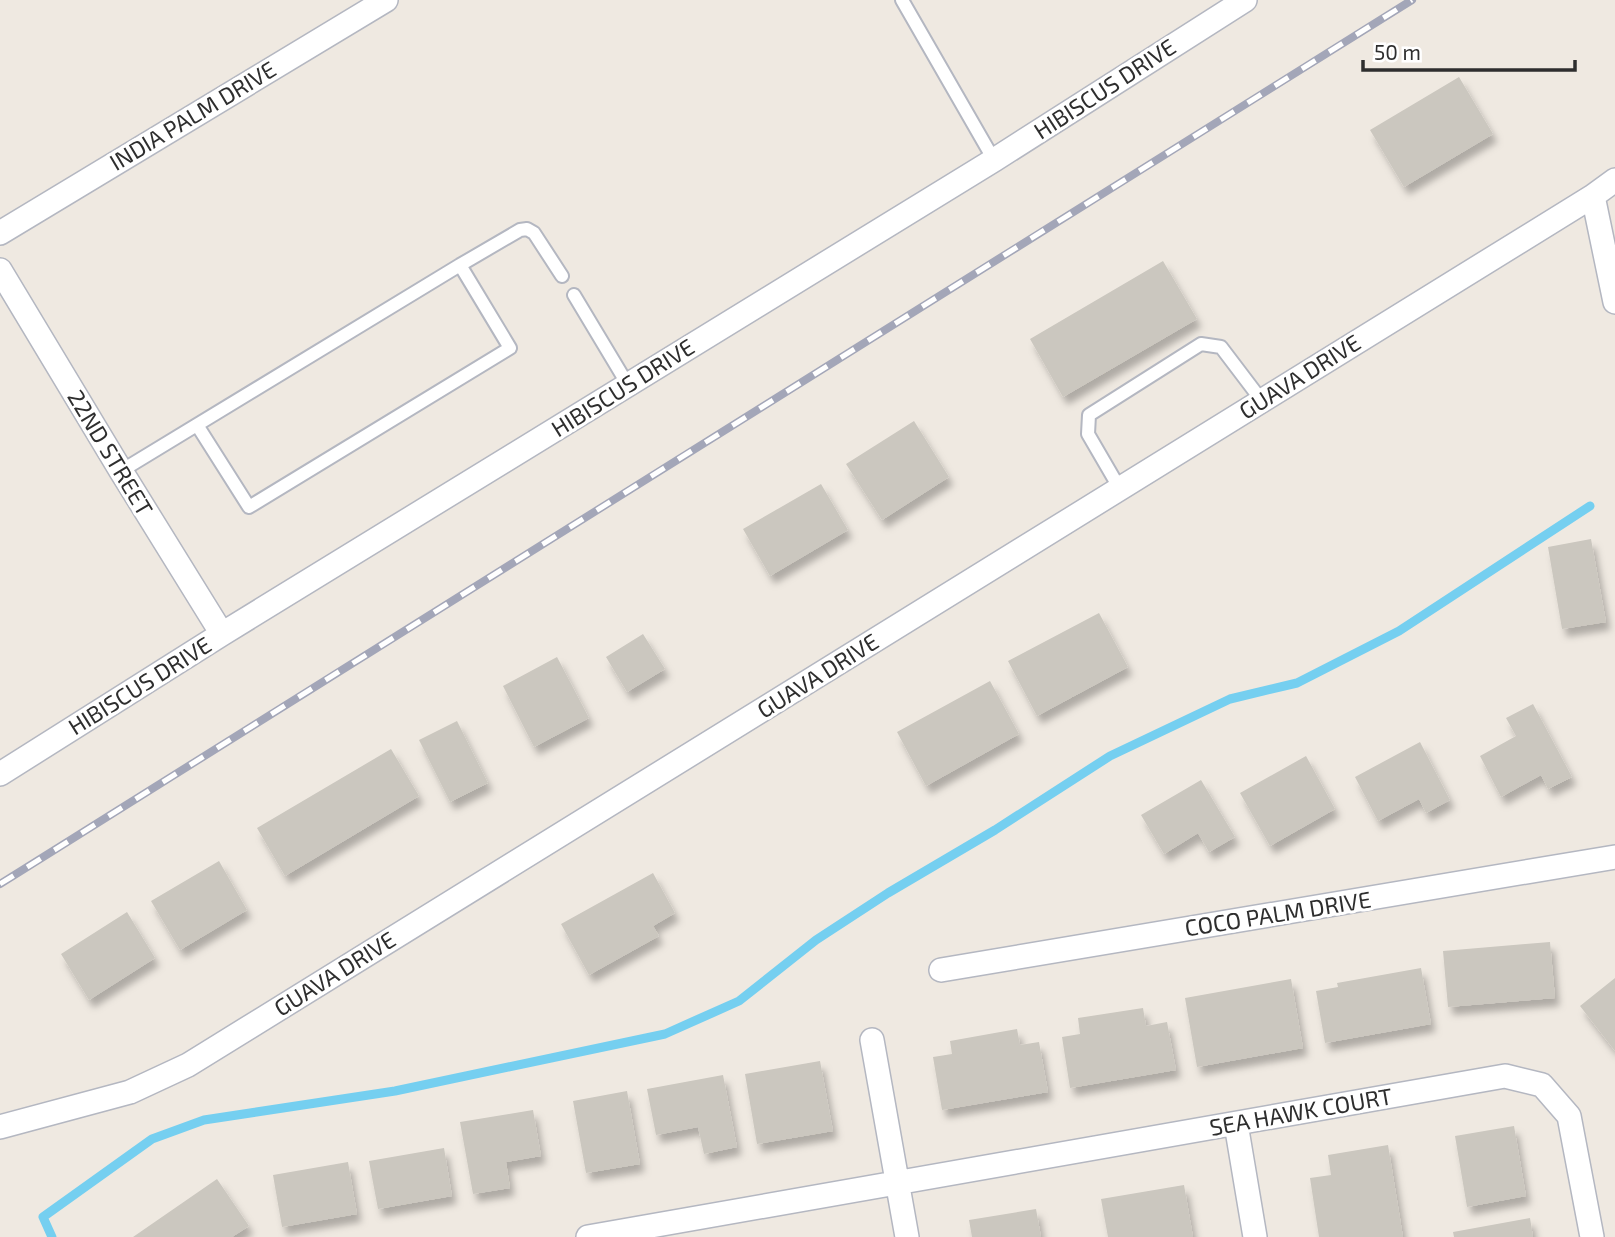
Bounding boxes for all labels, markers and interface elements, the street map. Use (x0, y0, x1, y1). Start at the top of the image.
scale bar (1363, 28, 1575, 72)
street label: HIBISCUS DRIVE (1028, 32, 1181, 144)
text: 50 m (1374, 39, 1421, 64)
street label: INDIA PALM DRIVE (104, 54, 281, 176)
street label: GUAVA DRIVE (1234, 328, 1365, 425)
street label: HIBISCUS DRIVE (546, 332, 699, 442)
street label: 22ND STREET (62, 384, 159, 521)
street label: GUAVA DRIVE (752, 627, 883, 724)
street label: HIBISCUS DRIVE (63, 630, 216, 740)
street label: COCO PALM DRIVE (1183, 884, 1373, 942)
street label: GUAVA DRIVE (269, 925, 400, 1022)
street label: SEA HAWK COURT (1207, 1081, 1394, 1141)

